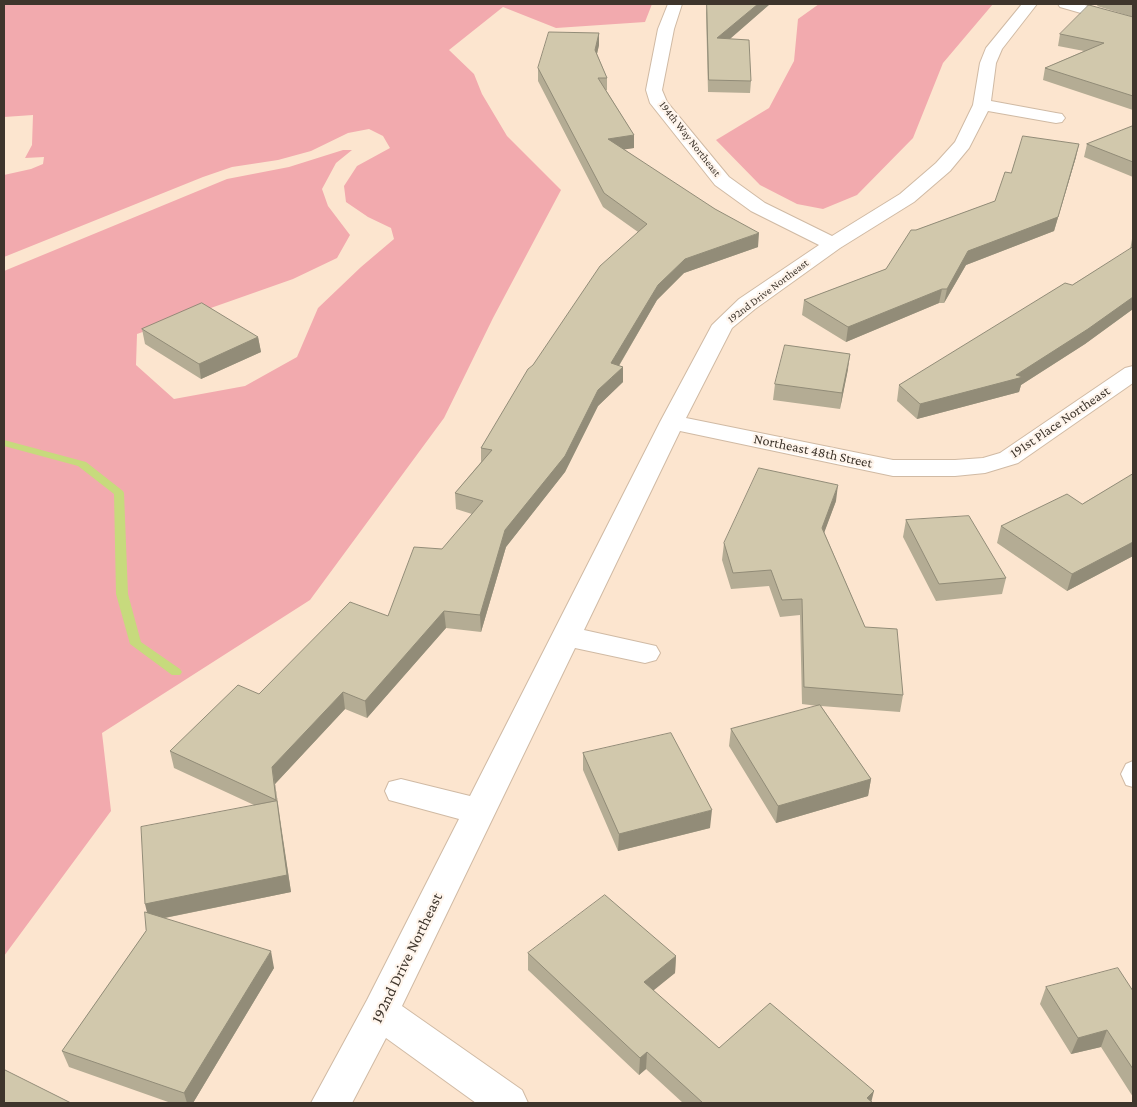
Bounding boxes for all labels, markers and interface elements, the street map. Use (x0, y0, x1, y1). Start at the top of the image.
street label: 194th Way Northeast (656, 99, 724, 179)
street label: 192nd Drive Northeast (725, 256, 811, 326)
street label: 191st Place Northeast (1007, 382, 1113, 462)
street label: Northeast 48th Street (752, 430, 874, 472)
street label: 192nd Drive Northeast (367, 890, 447, 1026)

